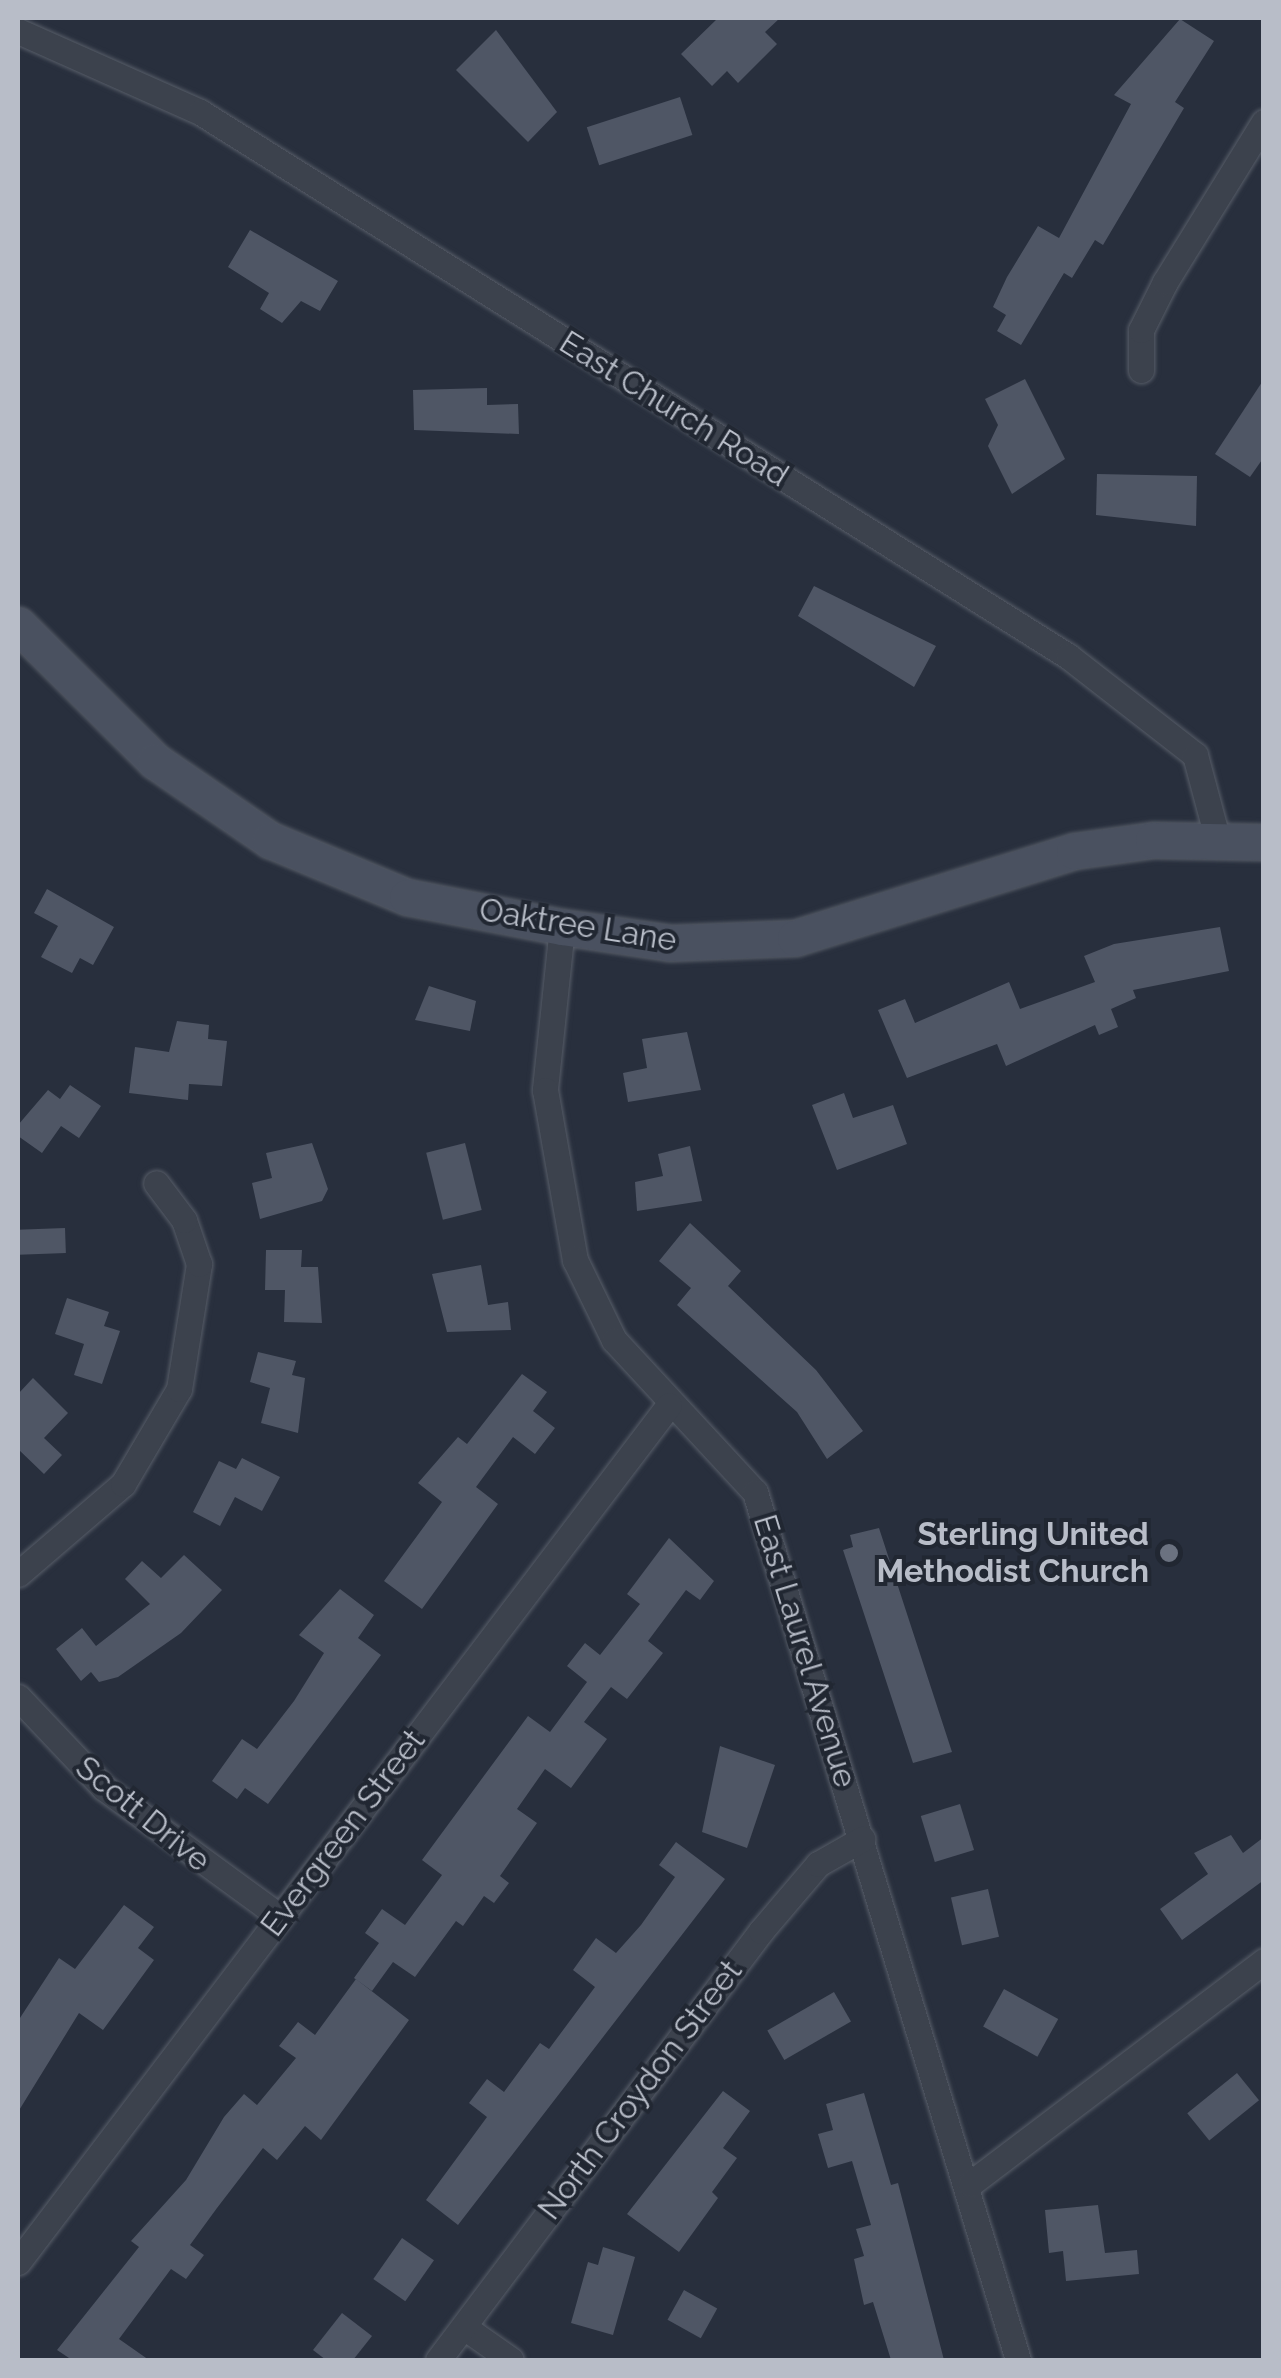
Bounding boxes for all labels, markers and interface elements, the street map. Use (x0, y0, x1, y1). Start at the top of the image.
street label: East Church Road (552, 323, 796, 495)
street label: Oaktree Lane (477, 890, 679, 960)
street label: East Laurel Avenue (745, 1509, 865, 1793)
place label: Sterling United Methodist Church (877, 1516, 1149, 1591)
marker: Sterling United Methodist Church (1158, 1542, 1180, 1564)
street label: Evergreen Street (253, 1722, 433, 1944)
street label: Scott Drive (68, 1748, 218, 1880)
street label: North Croydon Street (530, 1953, 750, 2227)

